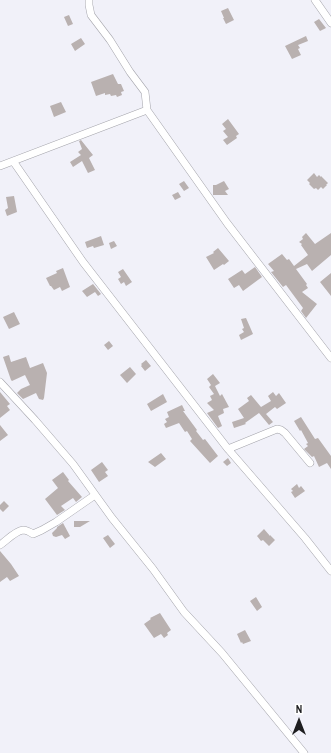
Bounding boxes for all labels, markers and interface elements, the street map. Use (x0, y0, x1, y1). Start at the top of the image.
north arrow (279, 701, 319, 741)
text: N (296, 702, 302, 716)

